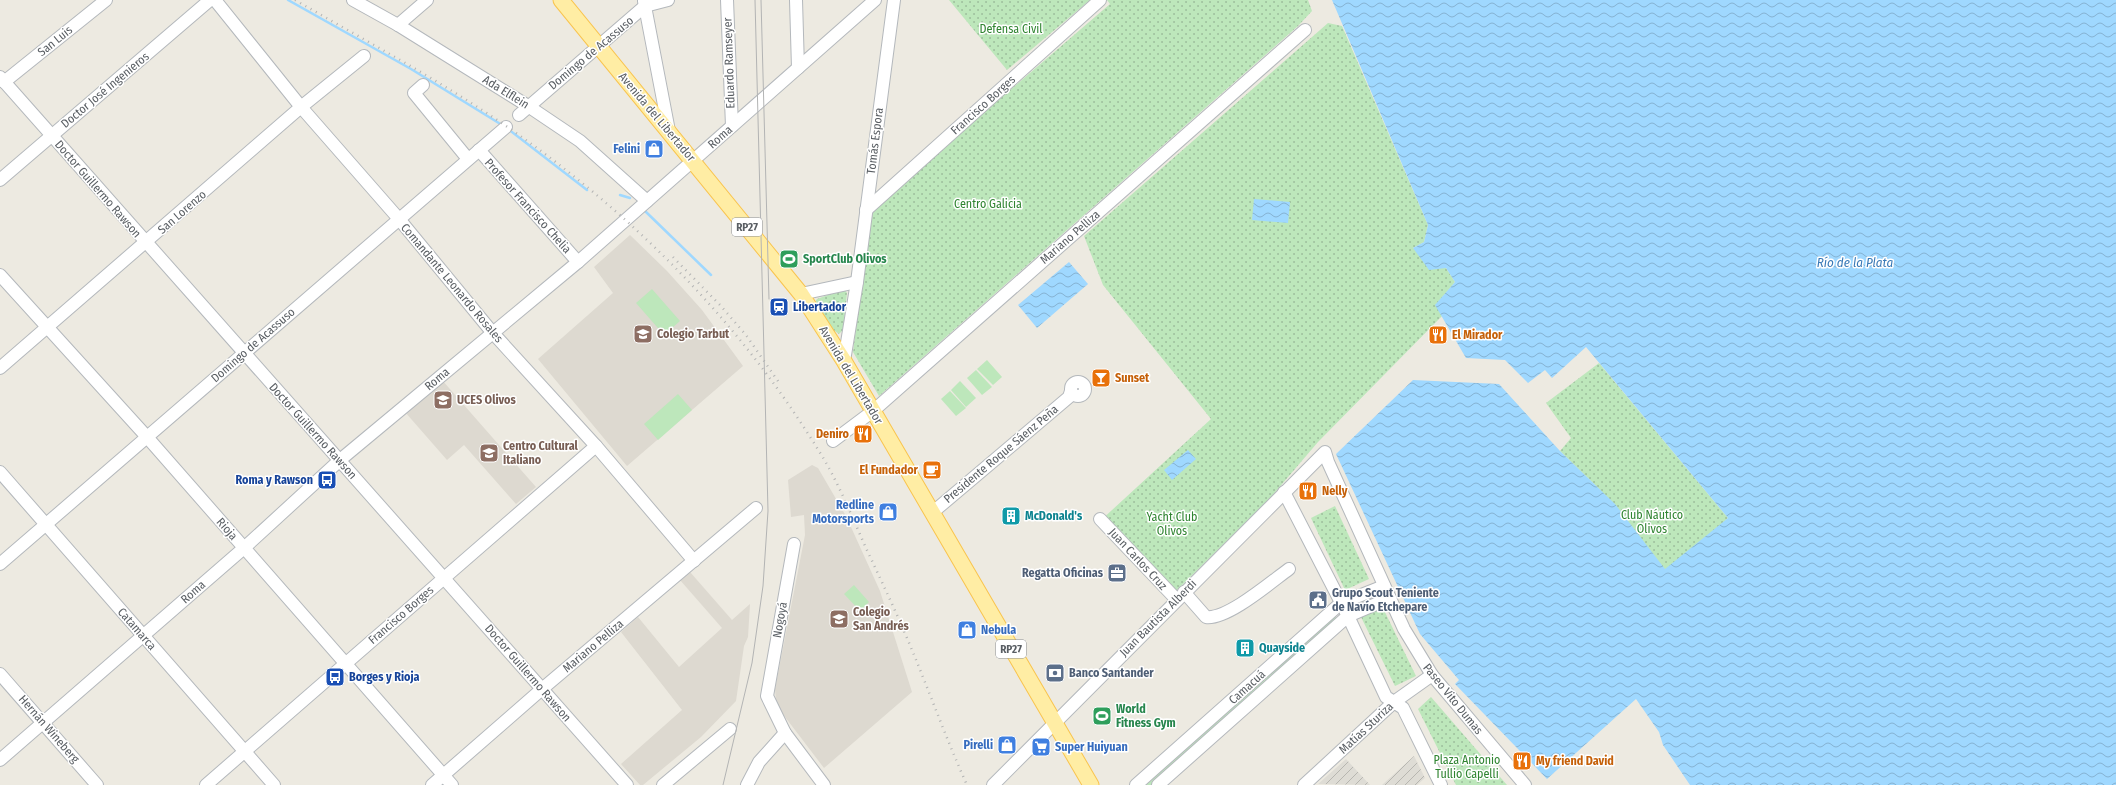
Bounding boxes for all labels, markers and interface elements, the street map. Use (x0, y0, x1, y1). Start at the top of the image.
street label: Domingo de Acassuso (546, 13, 636, 93)
street label: Eduardo Ramseyer (720, 16, 738, 109)
park label: Defensa Civil (979, 22, 1043, 36)
street label: San Luis (35, 23, 75, 59)
street label: Doctor José Ingenieros (58, 49, 152, 131)
street label: Avenida del Libertador (616, 70, 699, 165)
street label: Ada Elflein (480, 72, 532, 112)
street label: Francisco Borges (948, 73, 1018, 137)
street label: Tomás Espora (864, 107, 886, 175)
street label: Roma (705, 123, 735, 151)
street label: Doctor Guillermo Rawson (52, 138, 144, 240)
shop icon: Felini (643, 138, 665, 160)
place label: Felini (613, 142, 640, 156)
street label: Profesor Francisco Chelia (482, 156, 574, 256)
street label: San Lorenzo (155, 187, 209, 237)
park label: Centro Galicia (954, 197, 1022, 211)
street label: Mariano Pelliza (1037, 207, 1103, 267)
road number: RP27 (732, 218, 762, 236)
street label: Comandante Leonardo Rosales (398, 221, 506, 345)
sports icon: SportClub Olivos (778, 248, 800, 270)
place label: SportClub Olivos (803, 252, 887, 266)
water label: Río de la Plata (1817, 255, 1894, 270)
station icon: Libertador (768, 296, 790, 318)
place label: Libertador (793, 300, 847, 314)
street label: Domingo de Acassuso (208, 305, 298, 385)
school or university icon: Colegio Tarbut (632, 323, 654, 345)
street label: Avenida del Libertador (816, 323, 886, 427)
restaurant icon: El Mirador (1427, 324, 1449, 346)
place label: Colegio Tarbut (657, 327, 730, 341)
place label: El Mirador (1452, 328, 1503, 342)
street label: Roma (422, 365, 452, 393)
bar icon: Sunset (1090, 367, 1112, 389)
place label: Sunset (1115, 371, 1150, 385)
street label: Doctor Guillermo Rawson (266, 380, 360, 482)
school or university icon: UCES Olivos (432, 389, 454, 411)
place label: UCES Olivos (457, 393, 517, 407)
street label: Presidente Roque Sáenz Peña (941, 402, 1061, 506)
restaurant icon: Deniro (852, 423, 874, 445)
place label: Deniro (816, 427, 850, 441)
place label: Centro Cultural Italiano (503, 439, 579, 467)
school or university icon: Centro Cultural Italiano (478, 442, 500, 464)
cafe icon: El Fundador (921, 459, 943, 481)
place label: El Fundador (859, 463, 919, 477)
bus stop icon: Roma y Rawson (316, 469, 338, 491)
place label: Roma y Rawson (235, 473, 313, 487)
restaurant icon: Nelly (1297, 480, 1319, 502)
place label: Nelly (1322, 484, 1348, 498)
place label: Redline Motorsports (812, 498, 875, 526)
shop icon: Redline Motorsports (877, 501, 899, 523)
building icon: McDonald's (1000, 505, 1022, 527)
park label: Club Náutico Olivos (1621, 508, 1683, 536)
place label: McDonald's (1025, 509, 1083, 523)
park label: Yacht Club Olivos (1147, 510, 1197, 538)
street label: Rioja (214, 515, 240, 543)
street label: Juan Carlos Cruz (1106, 525, 1170, 593)
office icon: Regatta Oficinas (1106, 562, 1128, 584)
place label: Regatta Oficinas (1022, 566, 1104, 580)
street label: Juan Bautista Alberdi (1117, 577, 1199, 659)
street label: Roma (178, 578, 208, 606)
street label: Francisco Borges (366, 583, 436, 647)
place label: Grupo Scout Teniente de Navío Etchepare (1332, 586, 1439, 614)
public building icon: Grupo Scout Teniente de Navío Etchepare (1307, 589, 1329, 611)
street label: Nogoyá (770, 601, 790, 639)
street label: Catamarca (115, 605, 159, 653)
place label: Colegio San Andrés (853, 605, 909, 633)
school or university icon: Colegio San Andrés (828, 608, 850, 630)
street label: Mariano Pelliza (560, 617, 626, 675)
shop icon: Nebula (956, 619, 978, 641)
street label: Doctor Guillermo Rawson (482, 622, 574, 724)
place label: Nebula (981, 623, 1016, 637)
building icon: Quayside (1234, 637, 1256, 659)
road number: RP27 (996, 640, 1026, 658)
place label: Quayside (1259, 641, 1305, 655)
street label: Paseo Vito Dumas (1420, 661, 1486, 737)
bank icon: Banco Santander (1044, 662, 1066, 684)
bus stop icon: Borges y Rioja (324, 666, 346, 688)
place label: Banco Santander (1069, 666, 1154, 680)
street label: Camacuá (1226, 667, 1268, 707)
place label: Borges y Rioja (349, 670, 420, 684)
street label: Hernán Wineberg (16, 692, 82, 766)
street label: Matías Sturiza (1336, 699, 1396, 757)
place label: World Fitness Gym (1116, 702, 1176, 730)
sports icon: World Fitness Gym (1091, 705, 1113, 727)
shop icon: Pirelli (996, 734, 1018, 756)
supermarket icon: Super Huiyuan (1030, 736, 1052, 758)
place label: Pirelli (964, 738, 993, 752)
place label: Super Huiyuan (1055, 740, 1128, 754)
restaurant icon: My friend David (1511, 750, 1533, 772)
park label: Plaza Antonio Tullio Capelli (1434, 753, 1500, 781)
place label: My friend David (1536, 754, 1614, 768)

